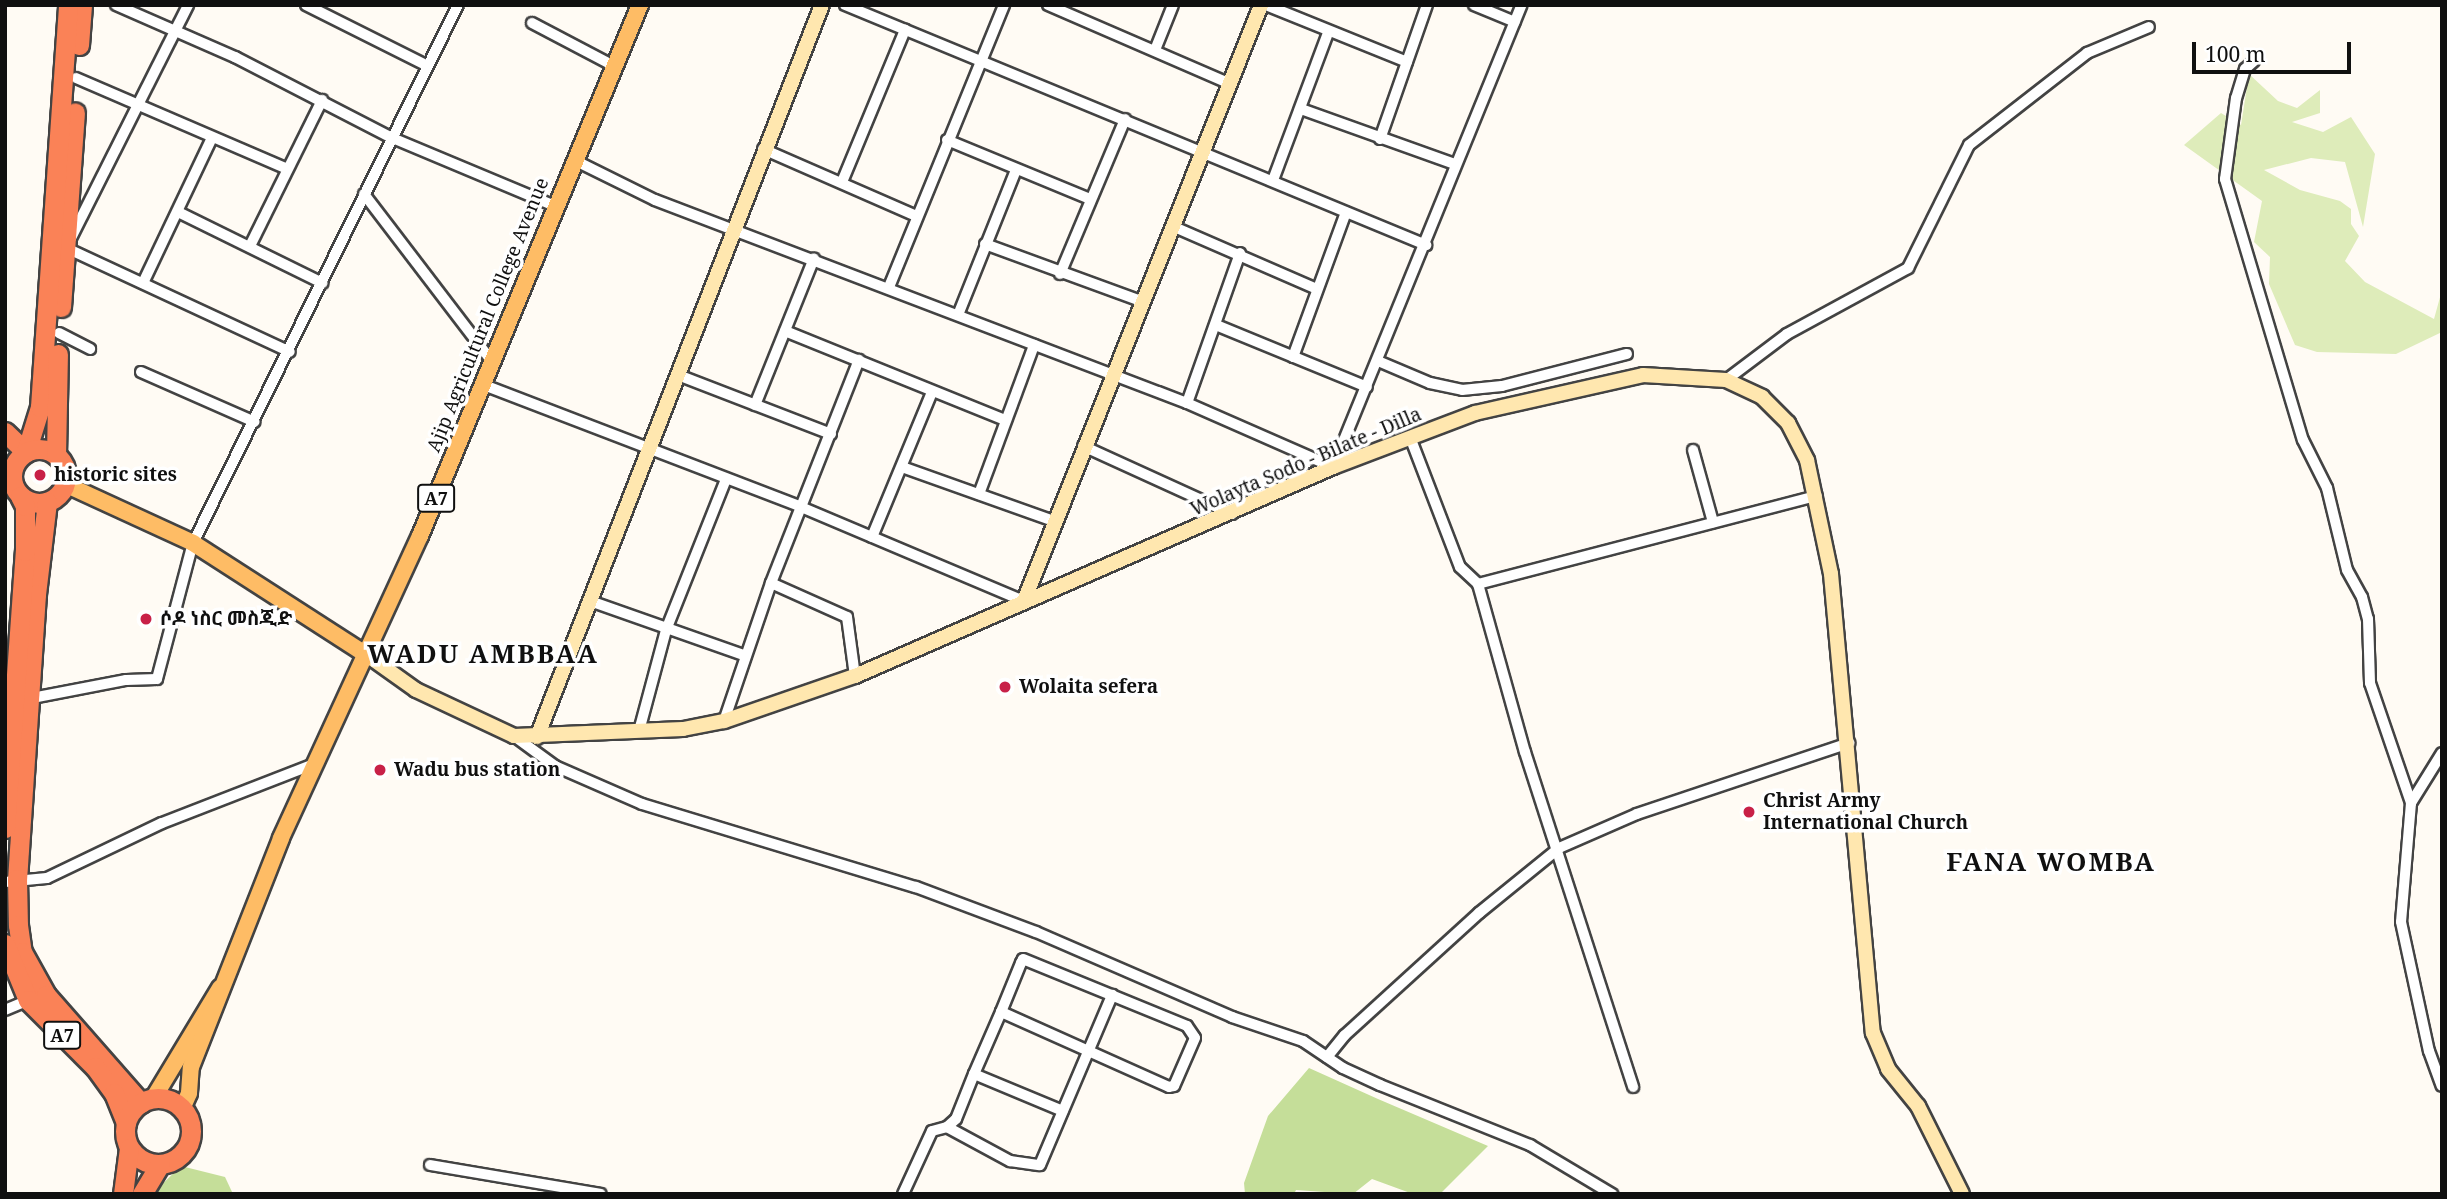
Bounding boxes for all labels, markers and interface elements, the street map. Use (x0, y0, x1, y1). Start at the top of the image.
scale bar (2195, 28, 2354, 72)
text: 100 m (2205, 40, 2266, 68)
street label: Ajip Agricultural College Avenue (422, 174, 554, 456)
street label: Wolayta Sodo - Bilate - Dilla (1187, 403, 1425, 521)
place label: historic sites (54, 464, 177, 486)
marker: historic sites (32, 467, 48, 483)
road number: A7 (417, 484, 455, 512)
place label: ሶዶ ነስር መስጂድ (160, 608, 292, 630)
marker: ሶዶ ነስር መስጂድ (138, 611, 154, 627)
district label: WADU AMBBAA (369, 638, 597, 670)
place label: Wolaita sefera (1019, 676, 1158, 698)
marker: Wolaita sefera (997, 679, 1013, 695)
place label: Wadu bus station (394, 759, 560, 781)
marker: Wadu bus station (372, 762, 388, 778)
place label: Christ Army International Church (1763, 790, 1968, 834)
marker: Christ Army International Church (1741, 804, 1757, 820)
district label: FANA WOMBA (1947, 846, 2155, 878)
road number: A7 (43, 1020, 81, 1050)

